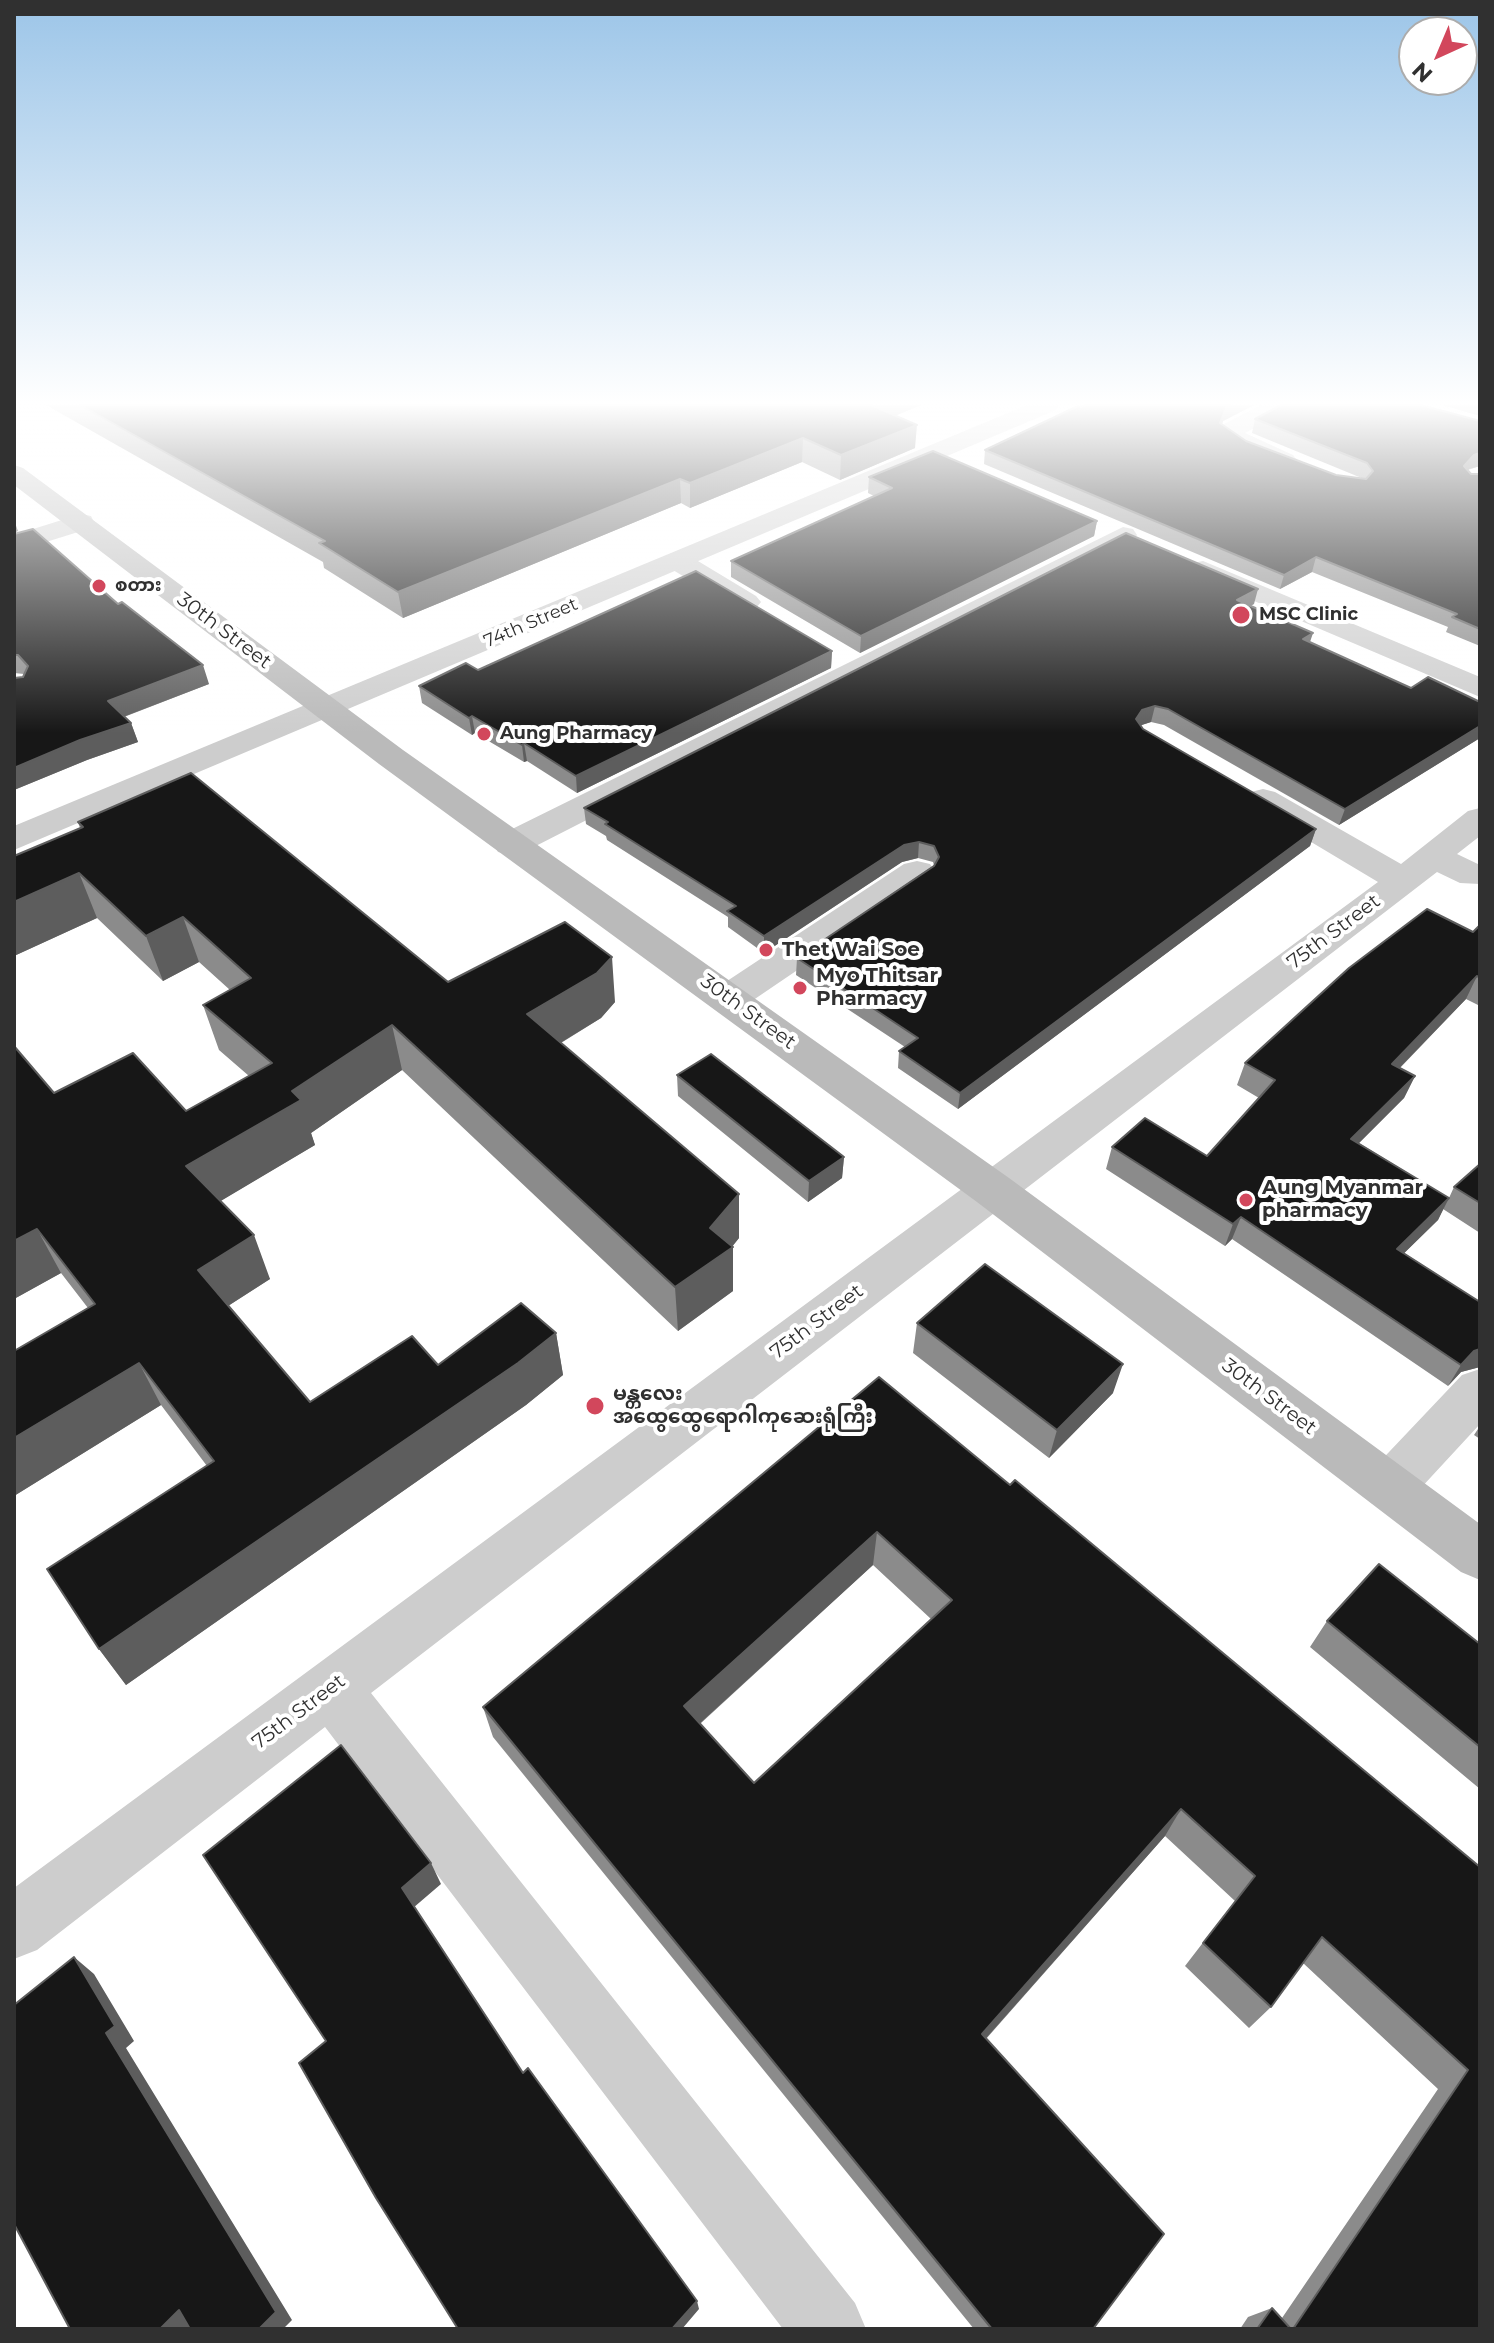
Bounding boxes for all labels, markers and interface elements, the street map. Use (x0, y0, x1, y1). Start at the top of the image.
north arrow (1398, 16, 1478, 96)
text: N (1407, 56, 1438, 88)
place label: စတား (115, 575, 162, 597)
marker: စတား (90, 577, 108, 595)
street label: 30th Street (172, 588, 276, 674)
street label: 74th Street (481, 594, 581, 652)
marker: MSC Clinic (1230, 604, 1252, 626)
place label: MSC Clinic (1259, 604, 1358, 626)
place label: Aung Pharmacy (500, 723, 652, 745)
marker: Aung Pharmacy (475, 725, 493, 743)
street label: 75th Street (1283, 889, 1385, 975)
place label: Thet Wai Soe (782, 938, 920, 962)
marker: Thet Wai Soe (757, 941, 775, 959)
place label: Myo Thitsar Pharmacy (816, 964, 938, 1011)
street label: 30th Street (696, 969, 800, 1055)
marker: Myo Thitsar Pharmacy (791, 979, 809, 997)
place label: Aung Myanmar pharmacy (1262, 1176, 1423, 1223)
marker: Aung Myanmar pharmacy (1237, 1191, 1255, 1209)
street label: 75th Street (766, 1279, 868, 1365)
street label: 30th Street (1217, 1354, 1321, 1440)
place label: မန္တလေး အထွေထွေရောဂါကုဆေးရုံကြီး (613, 1382, 873, 1429)
marker: မန္တလေး အထွေထွေရောဂါကုဆေးရုံကြီး (584, 1395, 606, 1417)
street label: 75th Street (248, 1669, 350, 1755)

